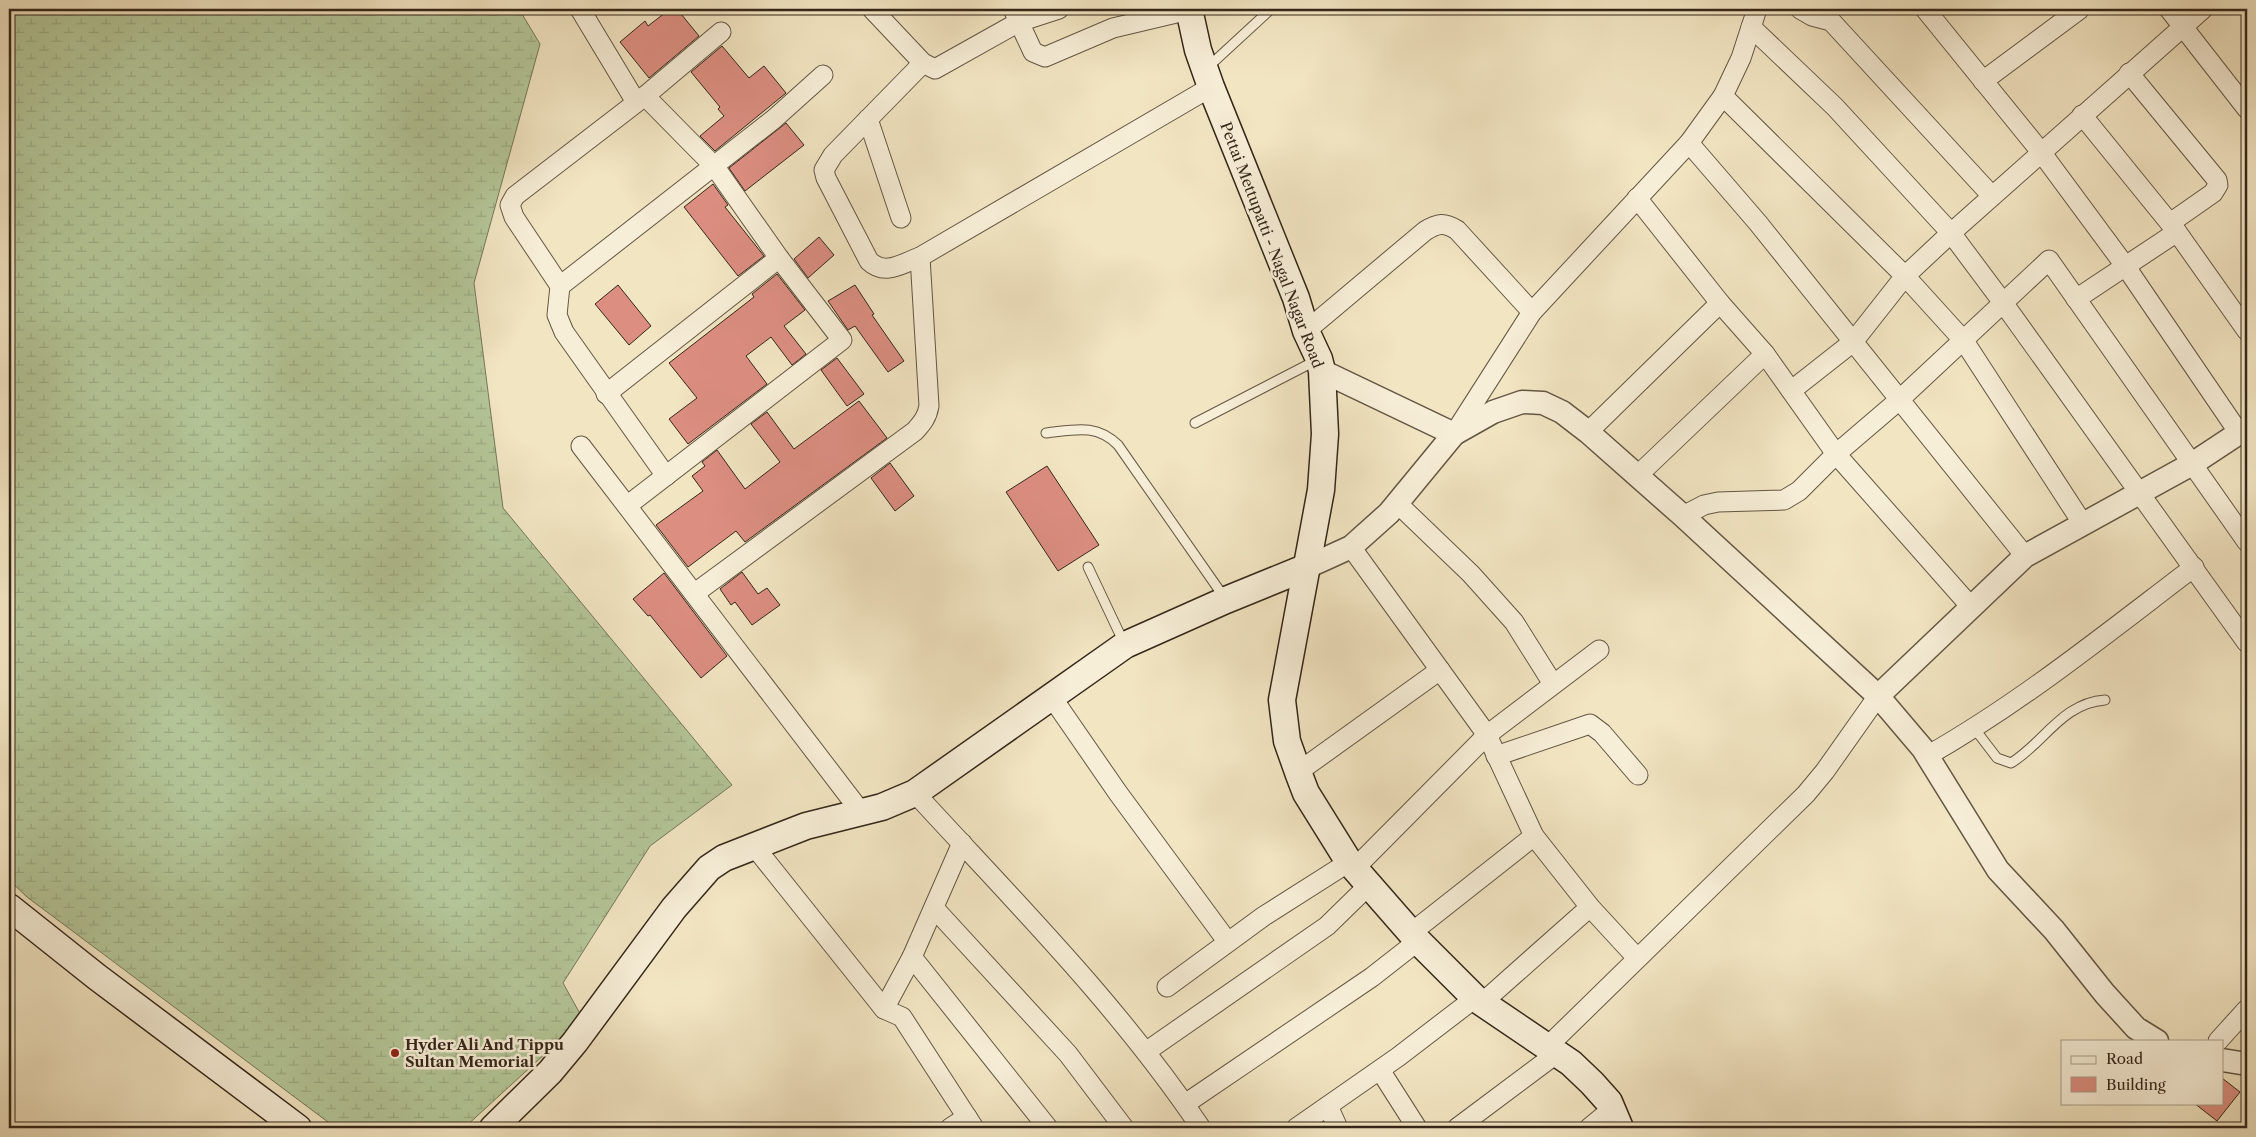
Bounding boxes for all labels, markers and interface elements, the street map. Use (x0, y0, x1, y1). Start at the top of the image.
street label: Pettai Mettupatti - Nagal Nagar Road (1216, 119, 1328, 371)
place label: Hyder Ali And Tippu Sultan Memorial (405, 1035, 564, 1071)
legend (2061, 1040, 2224, 1104)
marker: Hyder Ali And Tippu Sultan Memorial (389, 1047, 401, 1059)
text: Road (2106, 1049, 2143, 1068)
text: Building (2106, 1075, 2166, 1094)

